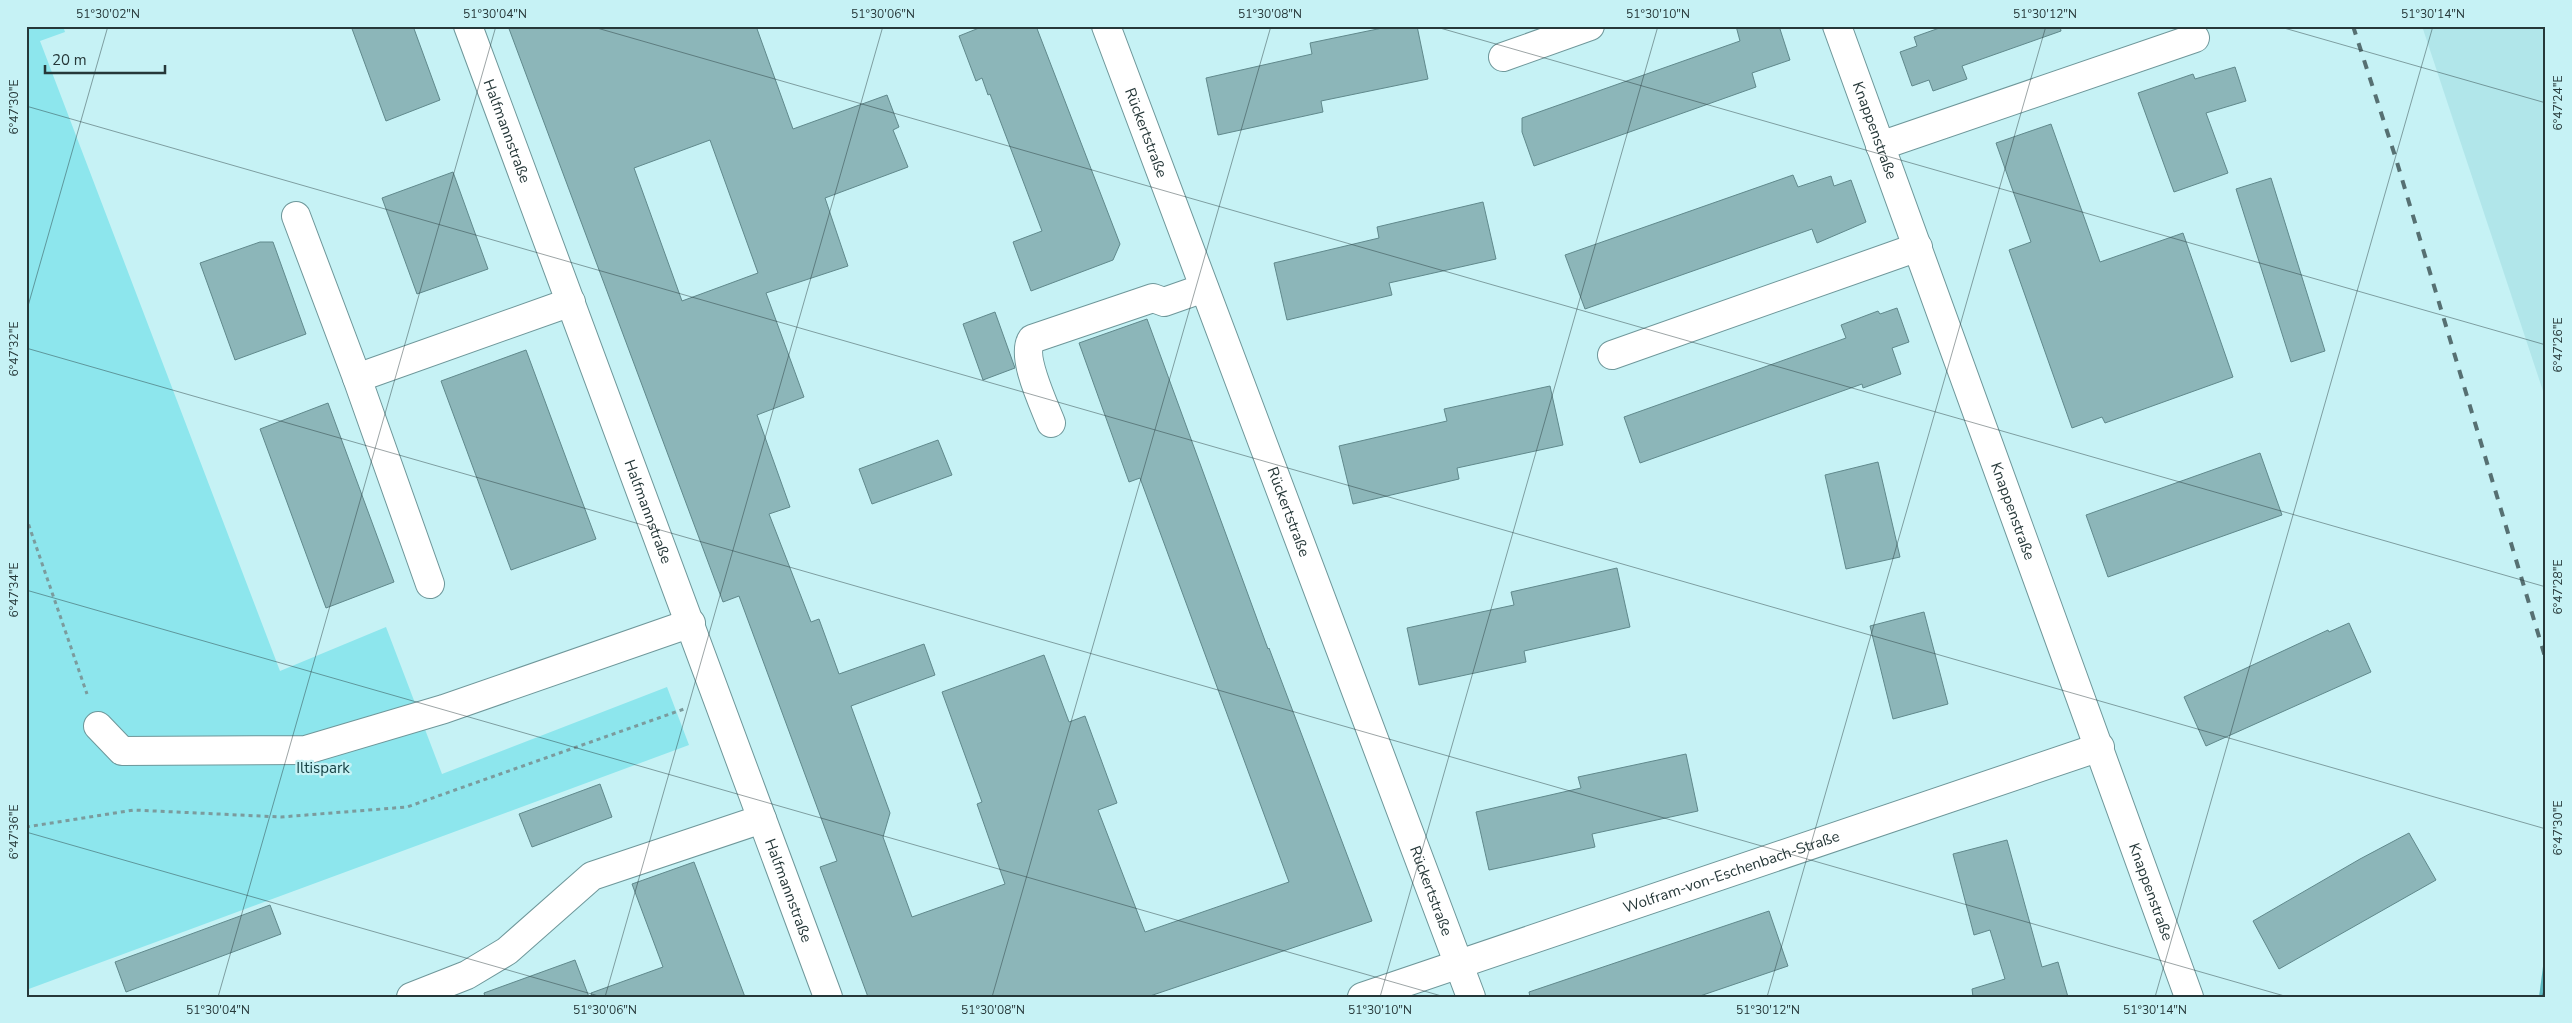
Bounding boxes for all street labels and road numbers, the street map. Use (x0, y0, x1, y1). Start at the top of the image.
street label: Halfmannstraße (479, 76, 535, 186)
street label: Knappenstraße (1848, 79, 1902, 182)
street label: Rückertstraße (1120, 85, 1172, 181)
street label: Halfmannstraße (620, 457, 676, 566)
street label: Knappenstraße (1986, 459, 2040, 563)
street label: Rückertstraße (1263, 464, 1315, 560)
street label: Wolfram-von-Eschenbach-Straße (1620, 826, 1842, 918)
street label: Halfmannstraße (760, 836, 817, 945)
street label: Knappenstraße (2124, 840, 2178, 944)
street label: Rückertstraße (1405, 843, 1457, 939)

